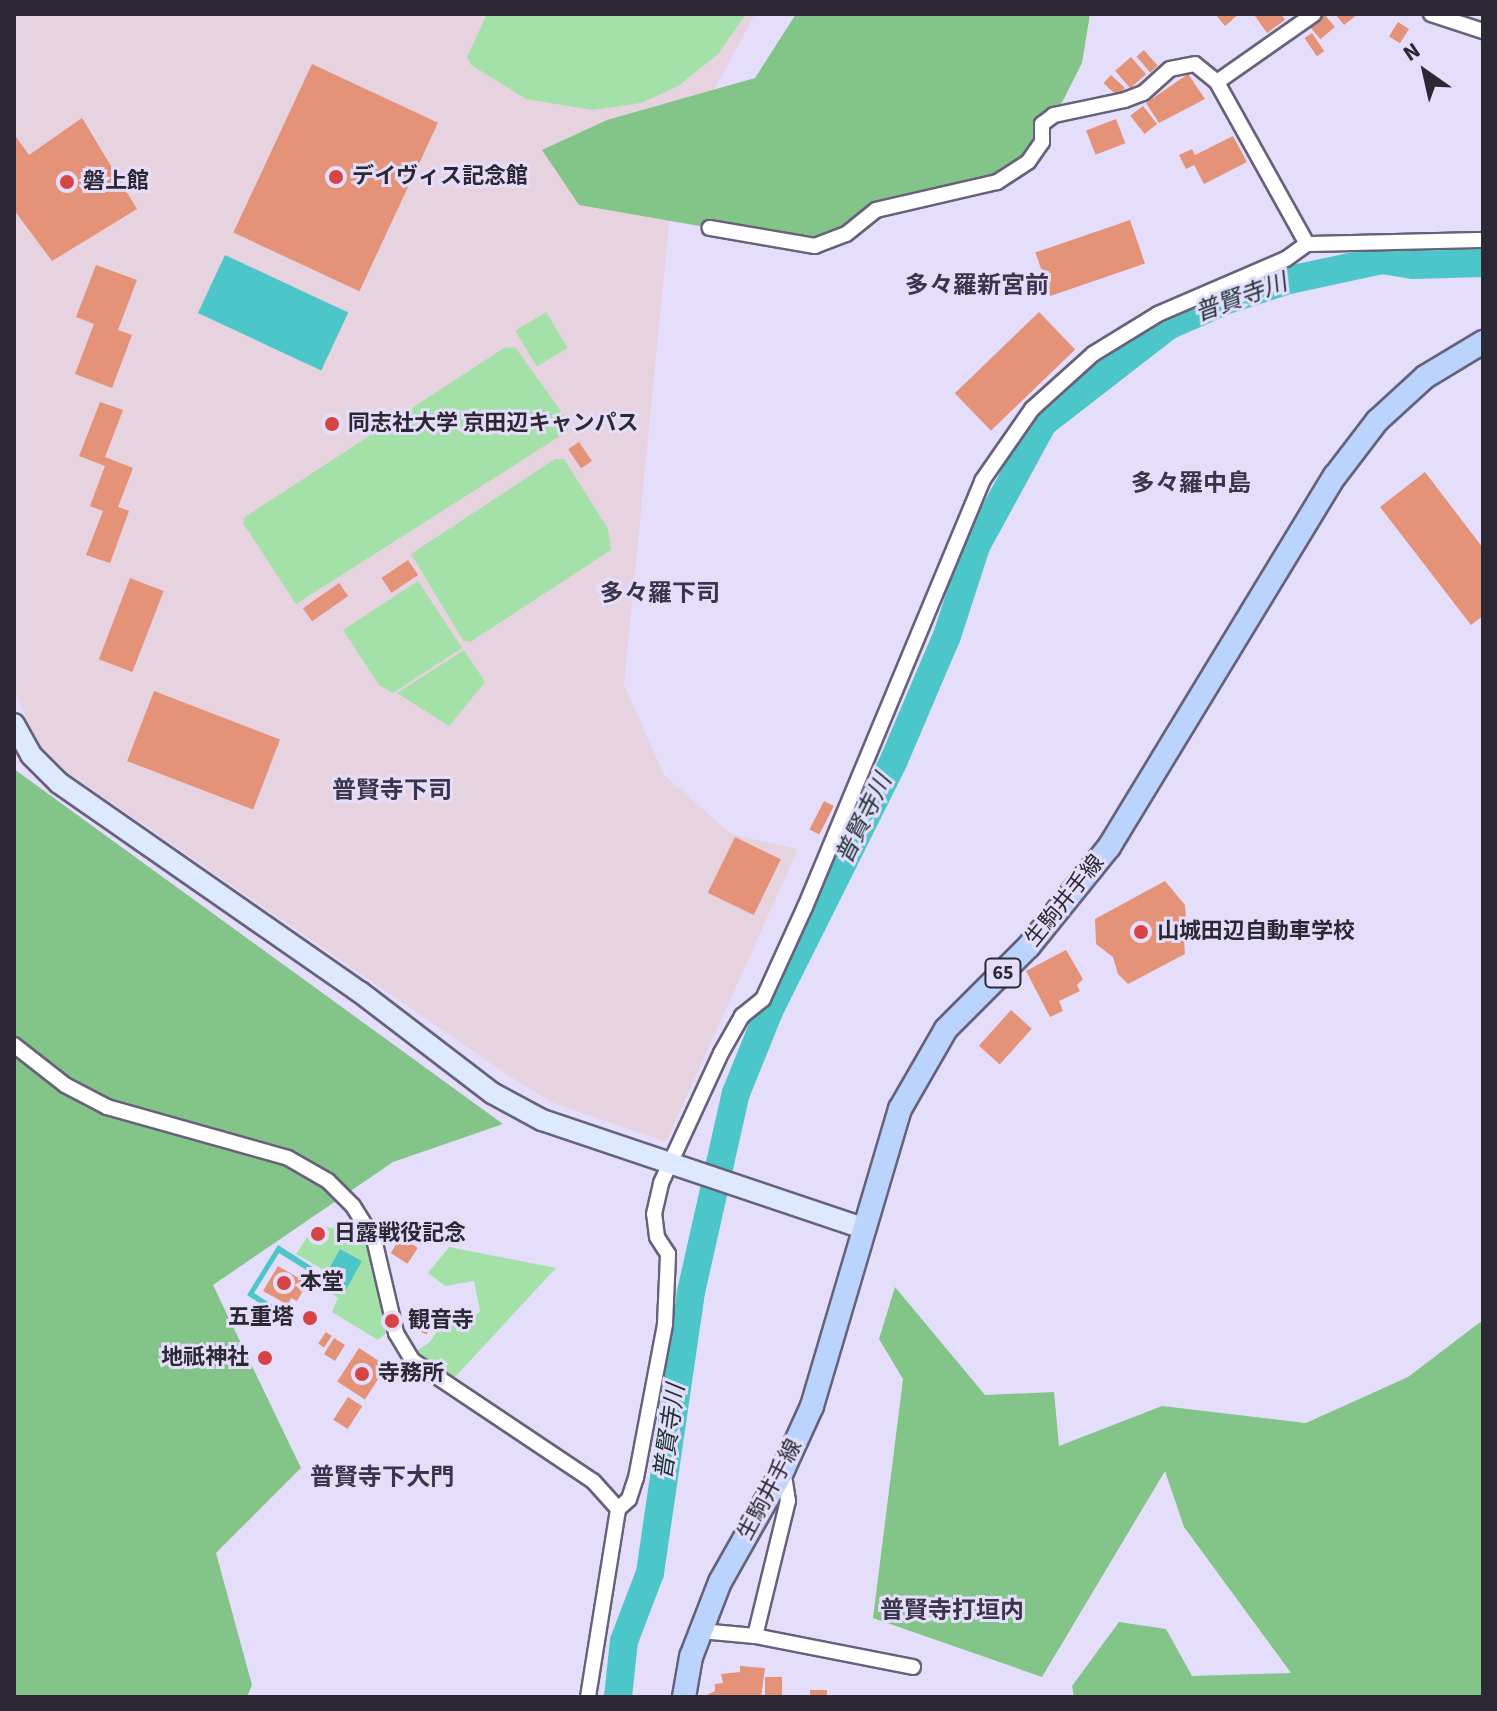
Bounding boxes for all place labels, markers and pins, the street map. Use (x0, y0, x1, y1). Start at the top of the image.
place label: デイヴィス記念館 (352, 164, 528, 190)
marker: デイヴィス記念館 (327, 168, 345, 186)
place label: 磐上館 (83, 169, 149, 195)
marker: 磐上館 (58, 173, 76, 191)
place label: 同志社大学 京田辺キャンパス (348, 411, 638, 437)
marker: 同志社大学 京田辺キャンパス (323, 415, 341, 433)
place label: 山城田辺自動車学校 (1157, 919, 1355, 945)
marker: 山城田辺自動車学校 (1132, 923, 1150, 941)
place label: 日露戦役記念 (334, 1221, 466, 1247)
marker: 日露戦役記念 (309, 1225, 327, 1243)
place label: 本堂 (300, 1270, 344, 1296)
marker: 本堂 (275, 1274, 293, 1292)
place label: 五重塔 (228, 1305, 294, 1331)
place label: 観音寺 (408, 1308, 474, 1334)
marker: 五重塔 (301, 1309, 319, 1327)
marker: 観音寺 (383, 1312, 401, 1330)
place label: 地祇神社 (161, 1345, 249, 1371)
marker: 地祇神社 (256, 1349, 274, 1367)
place label: 寺務所 (378, 1361, 444, 1387)
marker: 寺務所 (353, 1365, 371, 1383)

